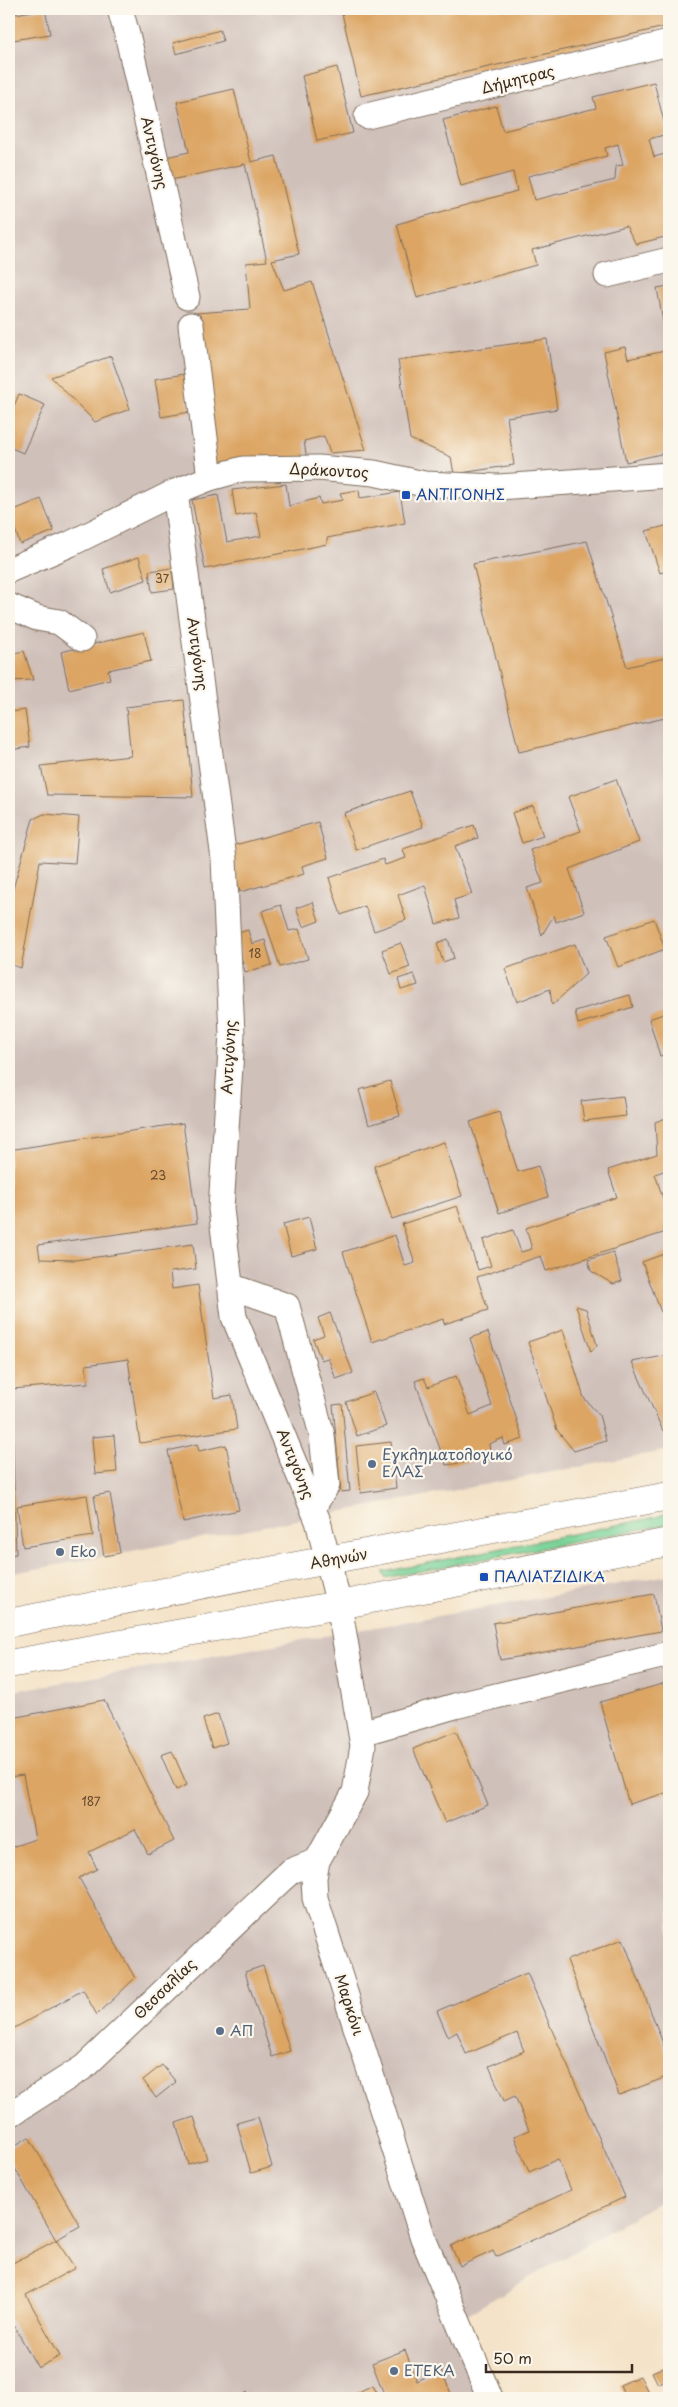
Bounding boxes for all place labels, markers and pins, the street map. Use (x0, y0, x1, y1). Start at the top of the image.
place label: ΑΝΤΙΓΟΝΗΣ (416, 482, 505, 505)
marker: ΑΝΤΙΓΟΝΗΣ (400, 489, 412, 501)
place label: Εγκληματολογικό ΕΛΑΣ (382, 1442, 513, 1482)
marker: Εγκληματολογικό ΕΛΑΣ (366, 1458, 378, 1470)
place label: Eko (70, 1539, 97, 1562)
marker: Eko (54, 1546, 66, 1558)
place label: ΠΑΛΙΑΤΖΙΔΙΚΑ (494, 1564, 605, 1587)
marker: ΠΑΛΙΑΤΖΙΔΙΚΑ (478, 1571, 490, 1583)
place label: ΑΠ (230, 2018, 253, 2041)
marker: ΑΠ (214, 2025, 226, 2037)
place label: ΕΤΕΚΑ (404, 2358, 455, 2381)
marker: ΕΤΕΚΑ (388, 2365, 400, 2377)

